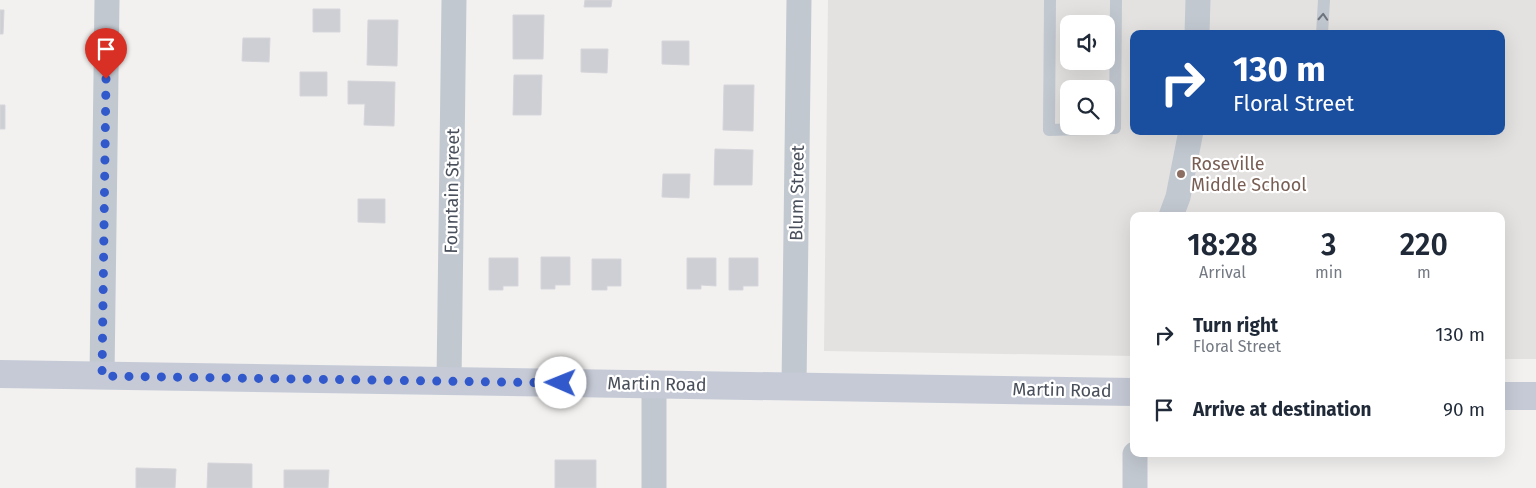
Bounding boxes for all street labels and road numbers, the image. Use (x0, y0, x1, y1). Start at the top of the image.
street label: Fountain Street (440, 128, 464, 254)
street label: Blum Street (785, 144, 809, 241)
street label: Martin Road (607, 372, 707, 396)
street label: Martin Road (1012, 378, 1112, 402)

